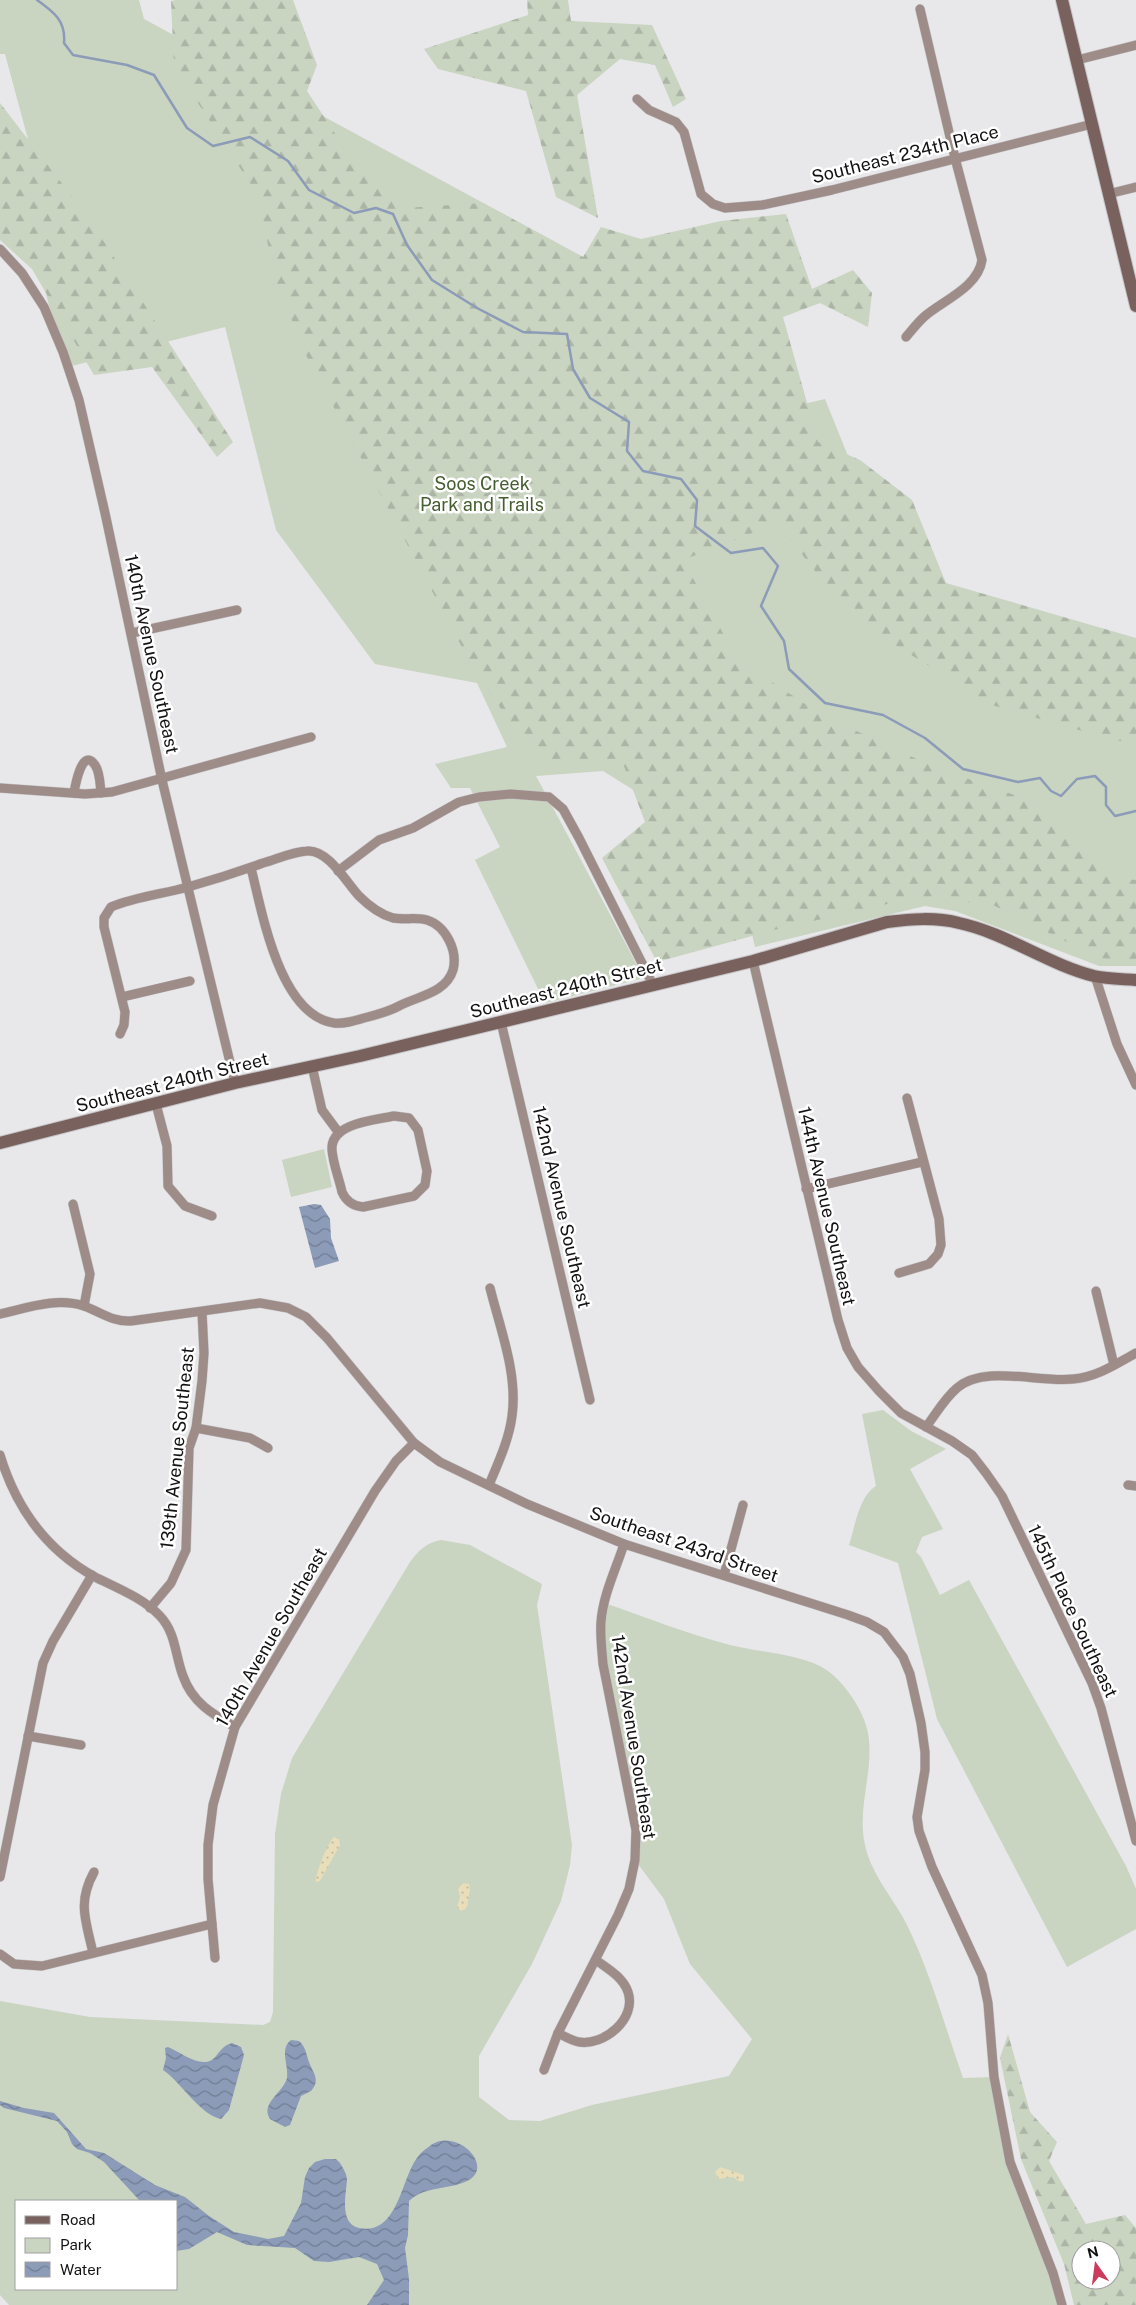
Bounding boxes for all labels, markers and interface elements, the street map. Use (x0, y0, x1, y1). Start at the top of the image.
street label: Southeast 234th Place (809, 121, 1001, 187)
park label: Soos Creek Park and Trails (420, 473, 544, 515)
street label: 140th Avenue Southeast (121, 552, 183, 756)
street label: Southeast 240th Street (468, 954, 664, 1022)
street label: Southeast 240th Street (74, 1048, 270, 1116)
street label: 142nd Avenue Southeast (529, 1104, 595, 1310)
street label: 144th Avenue Southeast (794, 1104, 860, 1308)
street label: 139th Avenue Southeast (156, 1346, 198, 1550)
street label: Southeast 243rd Street (587, 1502, 781, 1586)
street label: 145th Place Southeast (1024, 1521, 1122, 1701)
street label: 140th Avenue Southeast (211, 1544, 331, 1730)
street label: 142nd Avenue Southeast (607, 1633, 661, 1841)
legend (15, 2200, 178, 2290)
text: Road (60, 2211, 96, 2228)
text: Park (60, 2236, 92, 2253)
north arrow (1071, 2240, 1121, 2290)
text: N (1086, 2243, 1100, 2261)
text: Water (60, 2261, 102, 2278)

